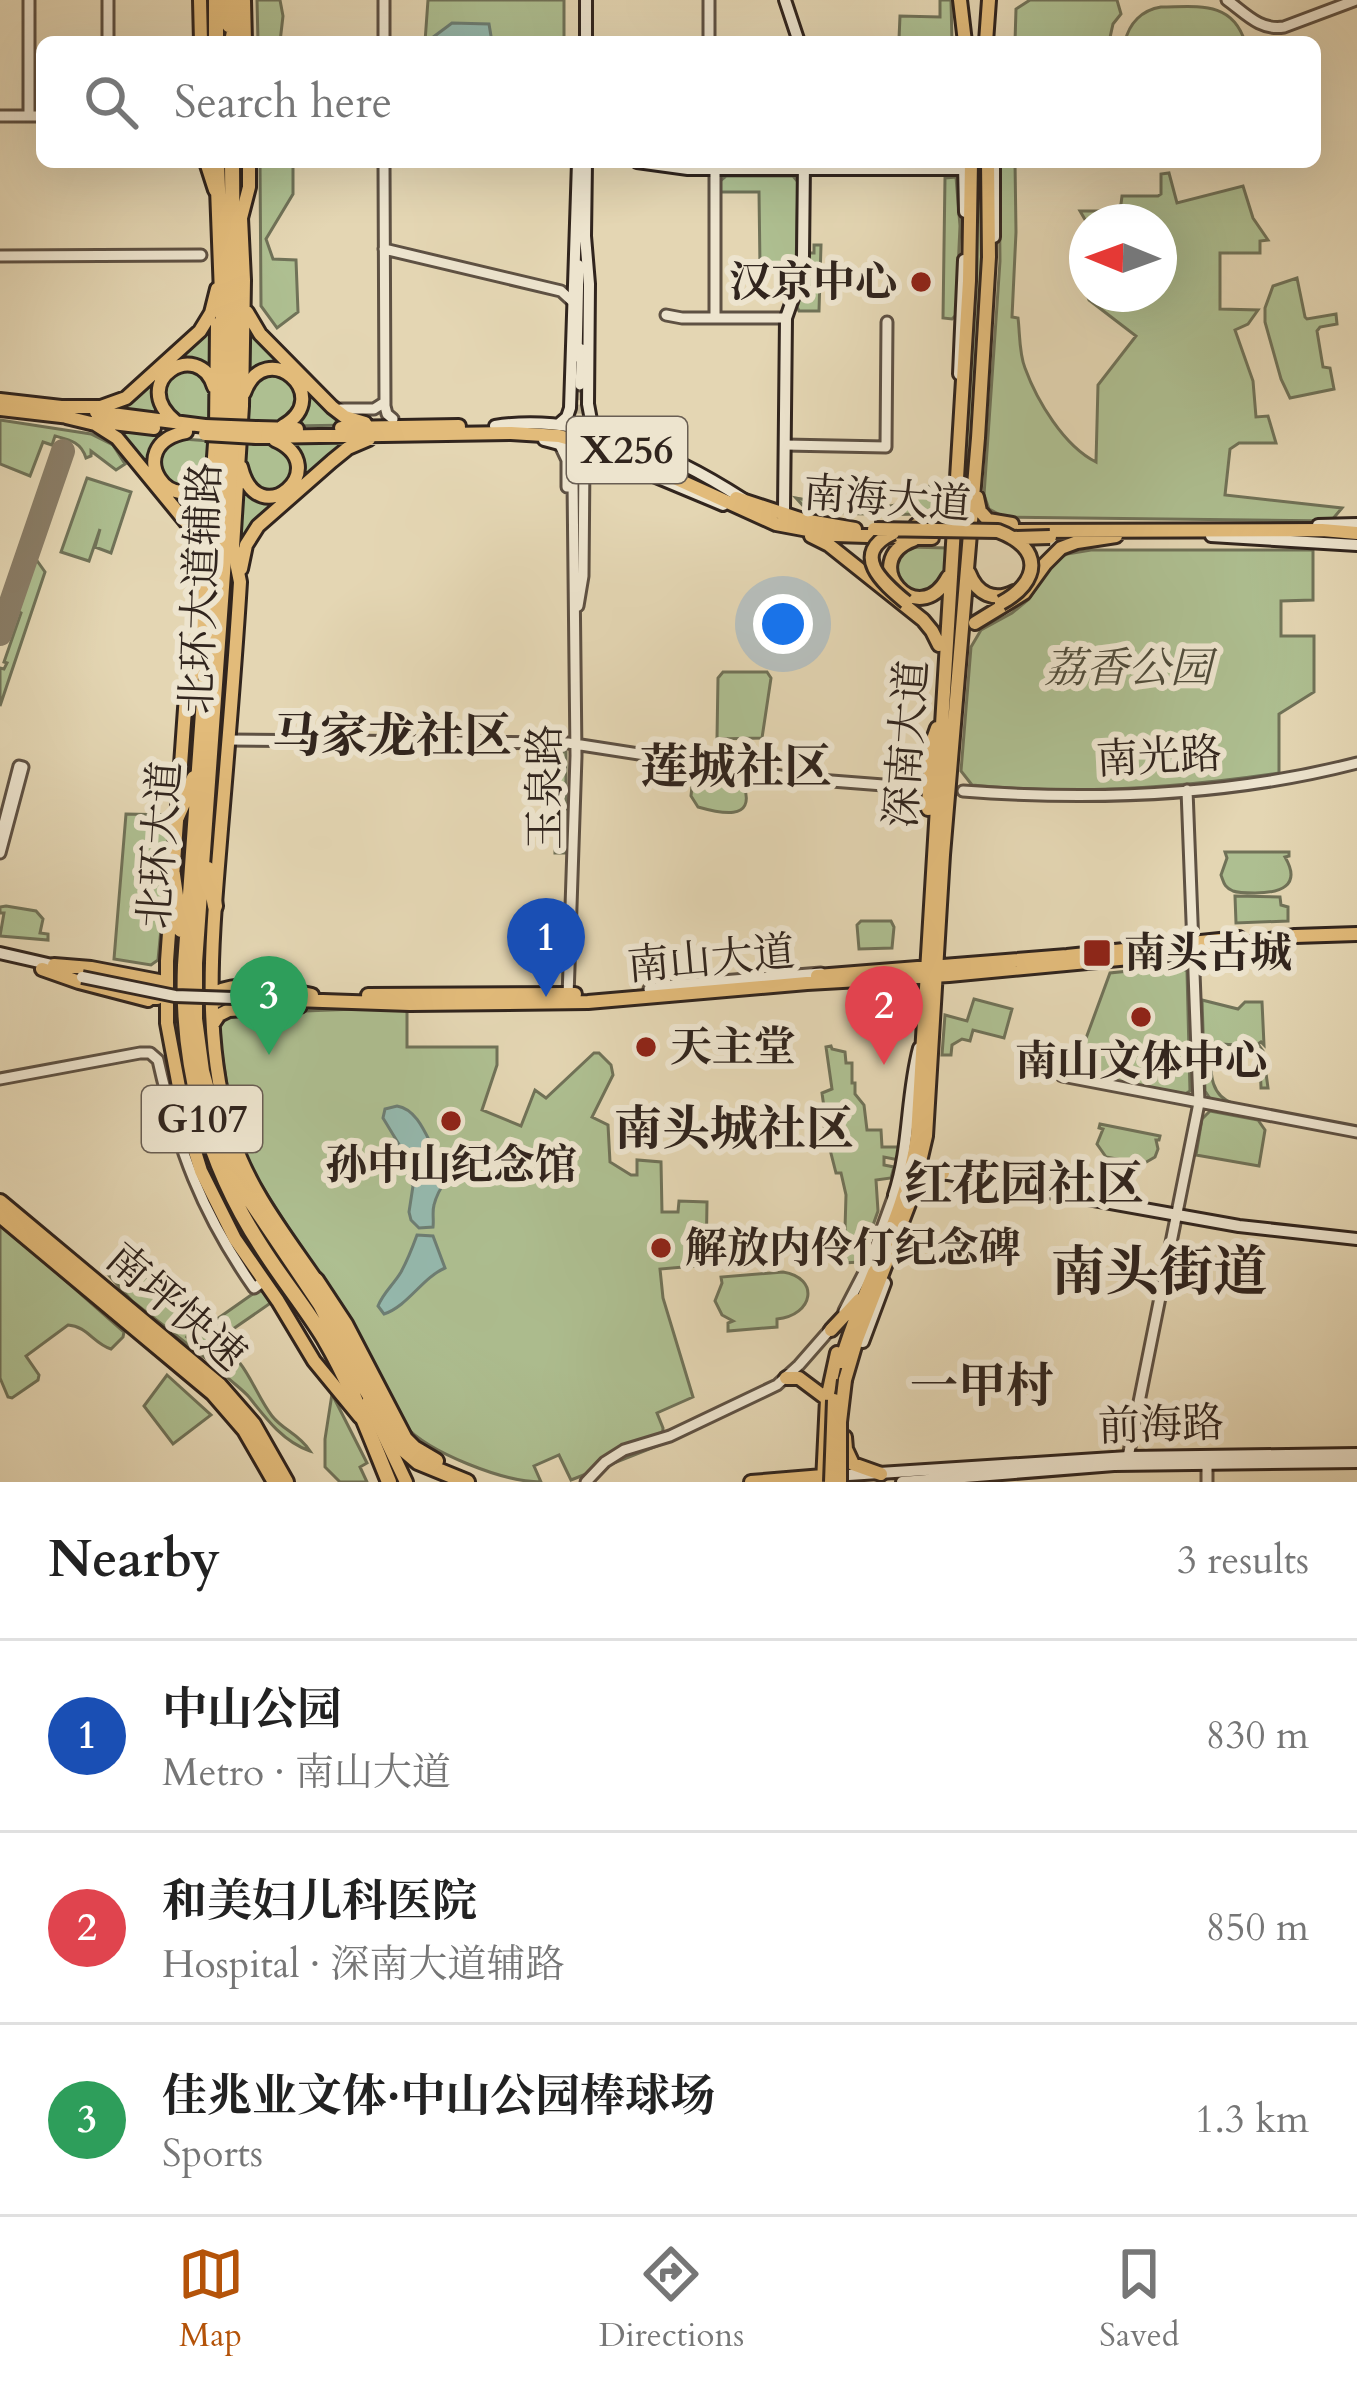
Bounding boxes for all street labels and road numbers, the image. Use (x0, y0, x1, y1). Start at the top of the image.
road number: X256 (567, 417, 687, 483)
street label: 北环大道辅路 (168, 461, 234, 715)
street label: 南海大道 (801, 465, 973, 533)
street label: 深南大道 (873, 658, 941, 830)
street label: 玉泉路 (517, 724, 574, 850)
street label: 南光路 (1095, 725, 1223, 789)
street label: 北环大道 (126, 759, 194, 931)
street label: 南山大道 (625, 923, 797, 995)
road number: G107 (142, 1086, 262, 1152)
street label: 南坪快速 (94, 1230, 258, 1384)
street label: 前海路 (1097, 1394, 1225, 1456)

